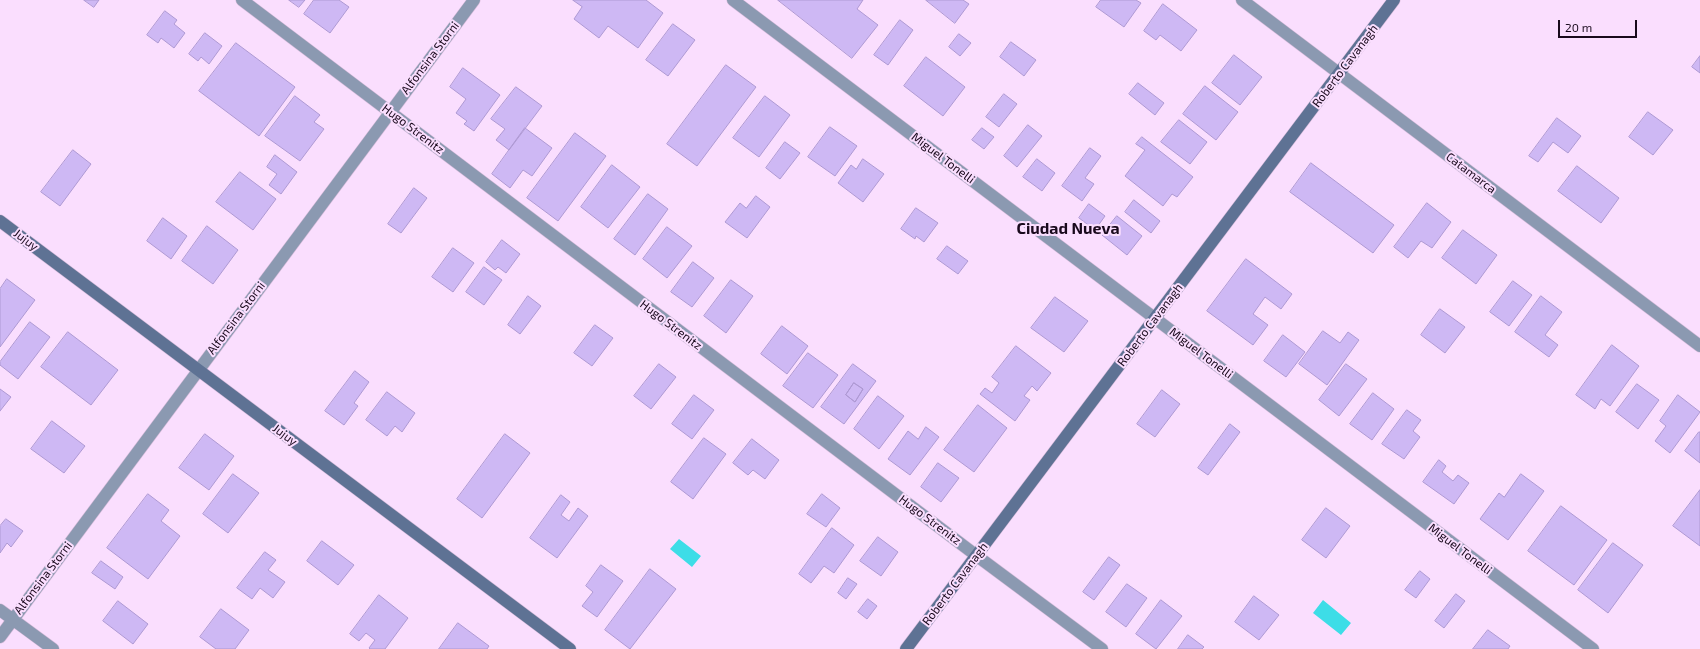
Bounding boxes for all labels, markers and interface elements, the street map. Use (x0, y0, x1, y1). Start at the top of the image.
scale bar (1560, 12, 1639, 38)
street label: Alfonsina Storni (398, 19, 462, 97)
text: 20 m (1565, 20, 1592, 34)
street label: Roberto Cavanagh (1309, 22, 1381, 110)
street label: Hugo Strenitz (379, 101, 447, 157)
street label: Miguel Tonelli (908, 129, 978, 187)
street label: Catamarca (1443, 150, 1499, 196)
district label: Ciudad Nueva (1016, 219, 1120, 239)
street label: Jujuy (11, 226, 41, 254)
street label: Alfonsina Storni (204, 279, 268, 357)
street label: Roberto Cavanagh (1114, 281, 1186, 369)
street label: Hugo Strenitz (637, 297, 705, 353)
street label: Miguel Tonelli (1166, 324, 1236, 382)
street label: Jujuy (270, 421, 300, 449)
street label: Hugo Strenitz (896, 492, 964, 548)
street label: Miguel Tonelli (1425, 520, 1495, 578)
street label: Alfonsina Storni (11, 539, 75, 617)
street label: Roberto Cavanagh (919, 540, 991, 628)

